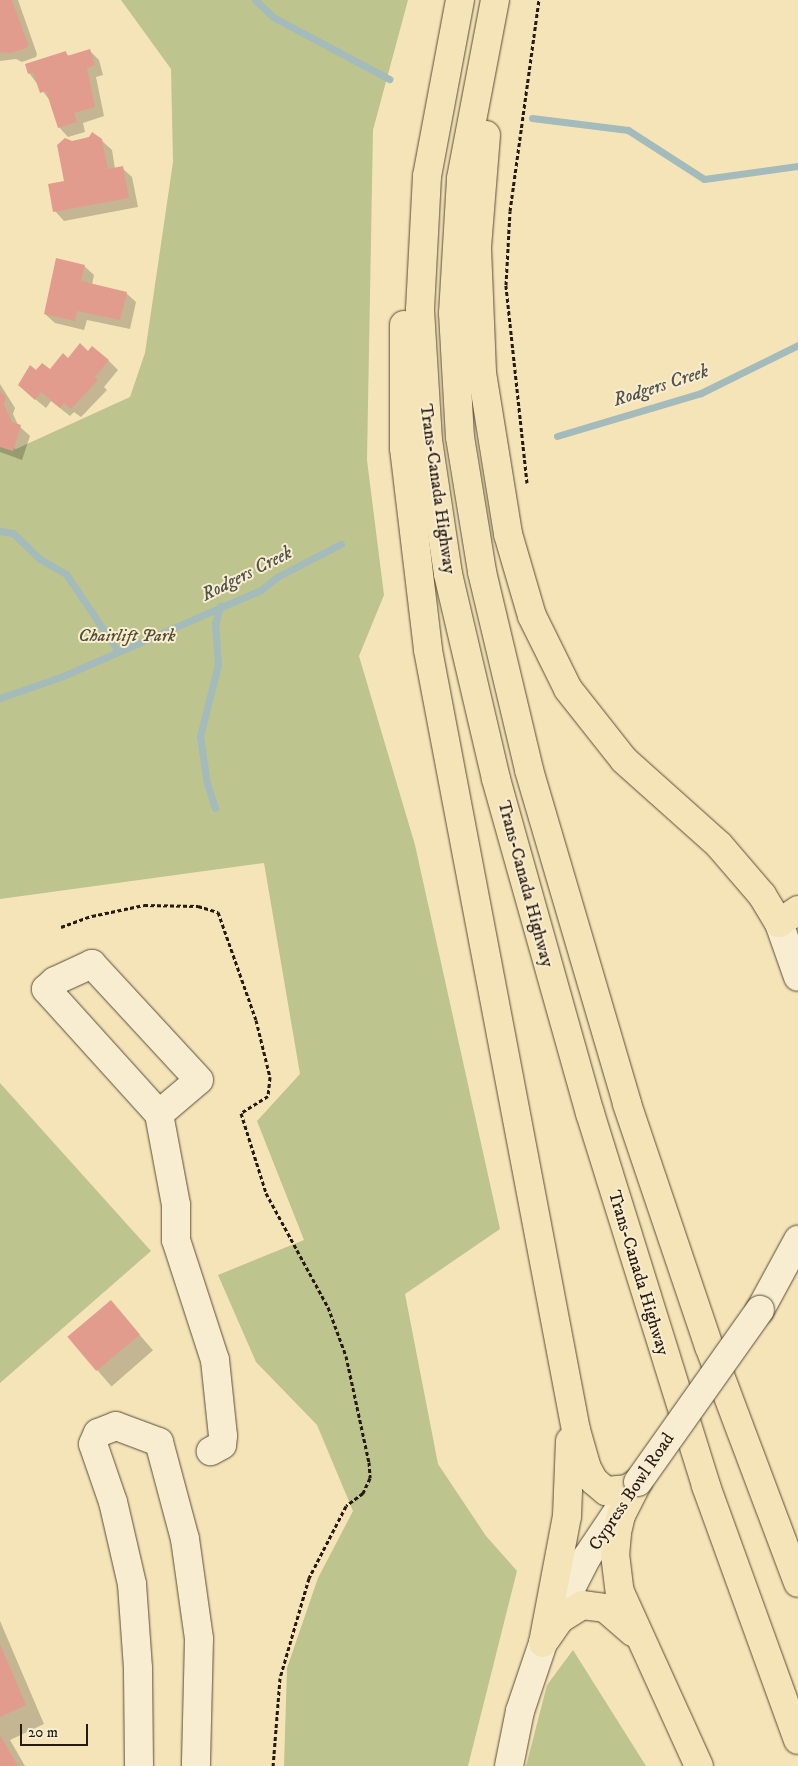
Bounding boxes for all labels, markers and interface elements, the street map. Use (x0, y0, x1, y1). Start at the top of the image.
water label: Rodgers Creek (611, 360, 711, 412)
street label: Trans-Canada Highway (414, 403, 460, 575)
water label: Rodgers Creek (198, 541, 296, 607)
park label: Chairlift Park (78, 625, 176, 647)
street label: Trans-Canada Highway (492, 798, 558, 970)
street label: Trans-Canada Highway (603, 1188, 673, 1358)
street label: Cypress Bowl Road (585, 1429, 679, 1555)
scale bar (22, 1714, 90, 1746)
text: 20 m (28, 1723, 58, 1742)

